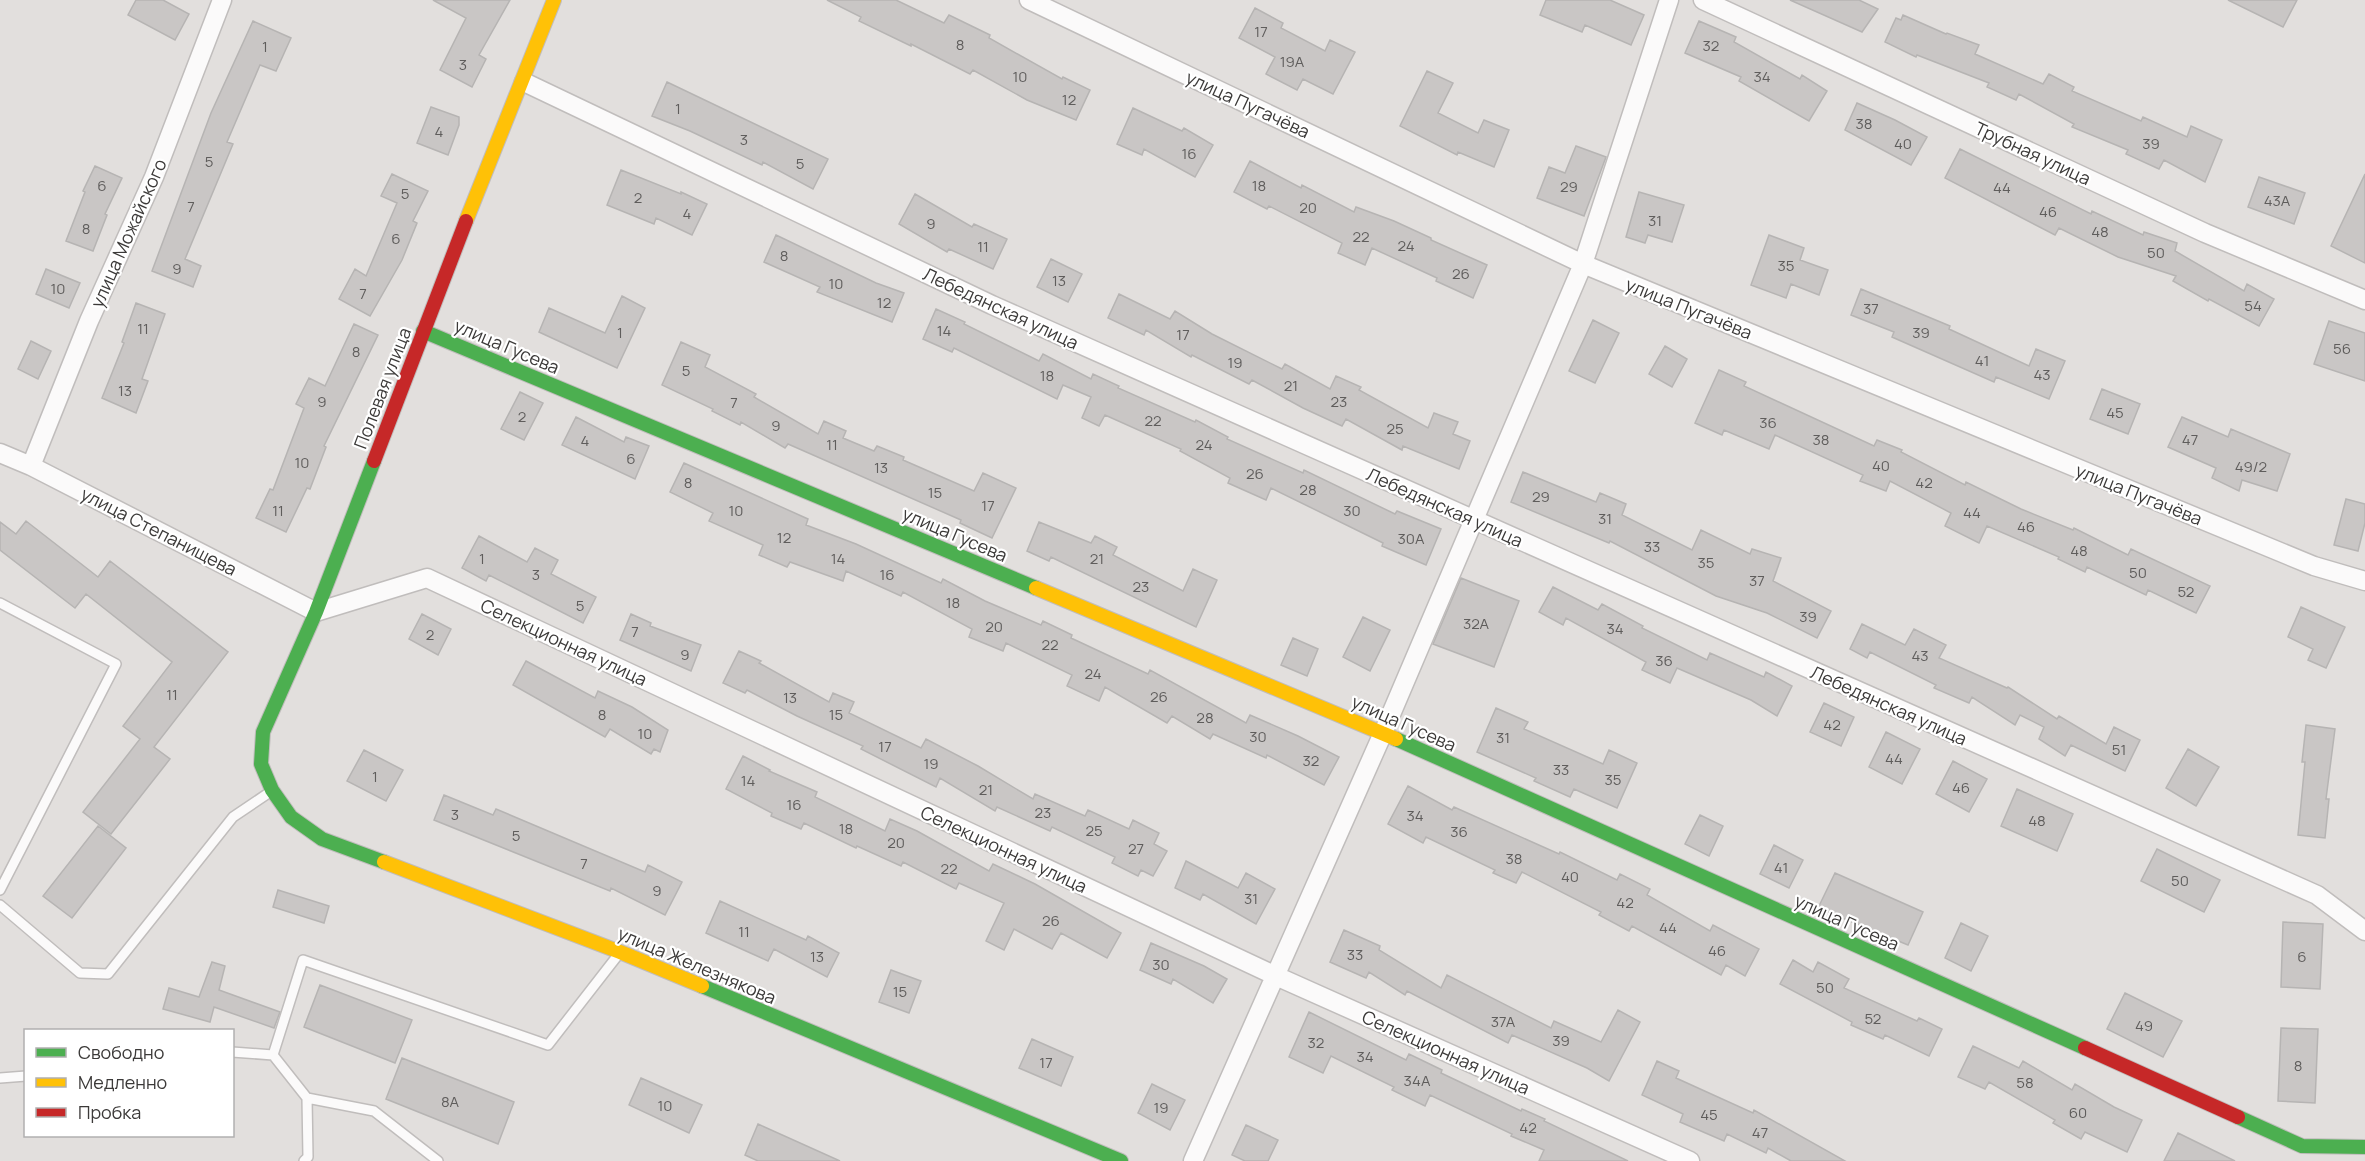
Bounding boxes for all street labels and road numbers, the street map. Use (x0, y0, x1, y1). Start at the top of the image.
street label: улица Пугачёва (1182, 65, 1314, 143)
street label: Трубная улица (1971, 116, 2095, 190)
street label: улица Можайского (84, 155, 172, 311)
street label: Лебедянская улица (919, 261, 1083, 355)
street label: улица Пугачёва (1622, 272, 1756, 344)
street label: улица Гусева (451, 313, 563, 379)
street label: Полевая улица (348, 324, 416, 452)
street label: улица Пугачёва (2072, 458, 2206, 530)
street label: Лебедянская улица (1363, 462, 1527, 552)
street label: улица Степанищева (77, 481, 241, 581)
street label: улица Гусева (899, 501, 1011, 567)
street label: Селекционная улица (477, 593, 651, 691)
street label: Лебедянская улица (1807, 660, 1971, 750)
street label: улица Гусева (1348, 689, 1460, 757)
street label: Селекционная улица (917, 800, 1091, 898)
street label: улица Гусева (1791, 888, 1903, 956)
street label: улица Железнякова (614, 921, 780, 1009)
street label: Селекционная улица (1358, 1004, 1534, 1100)

